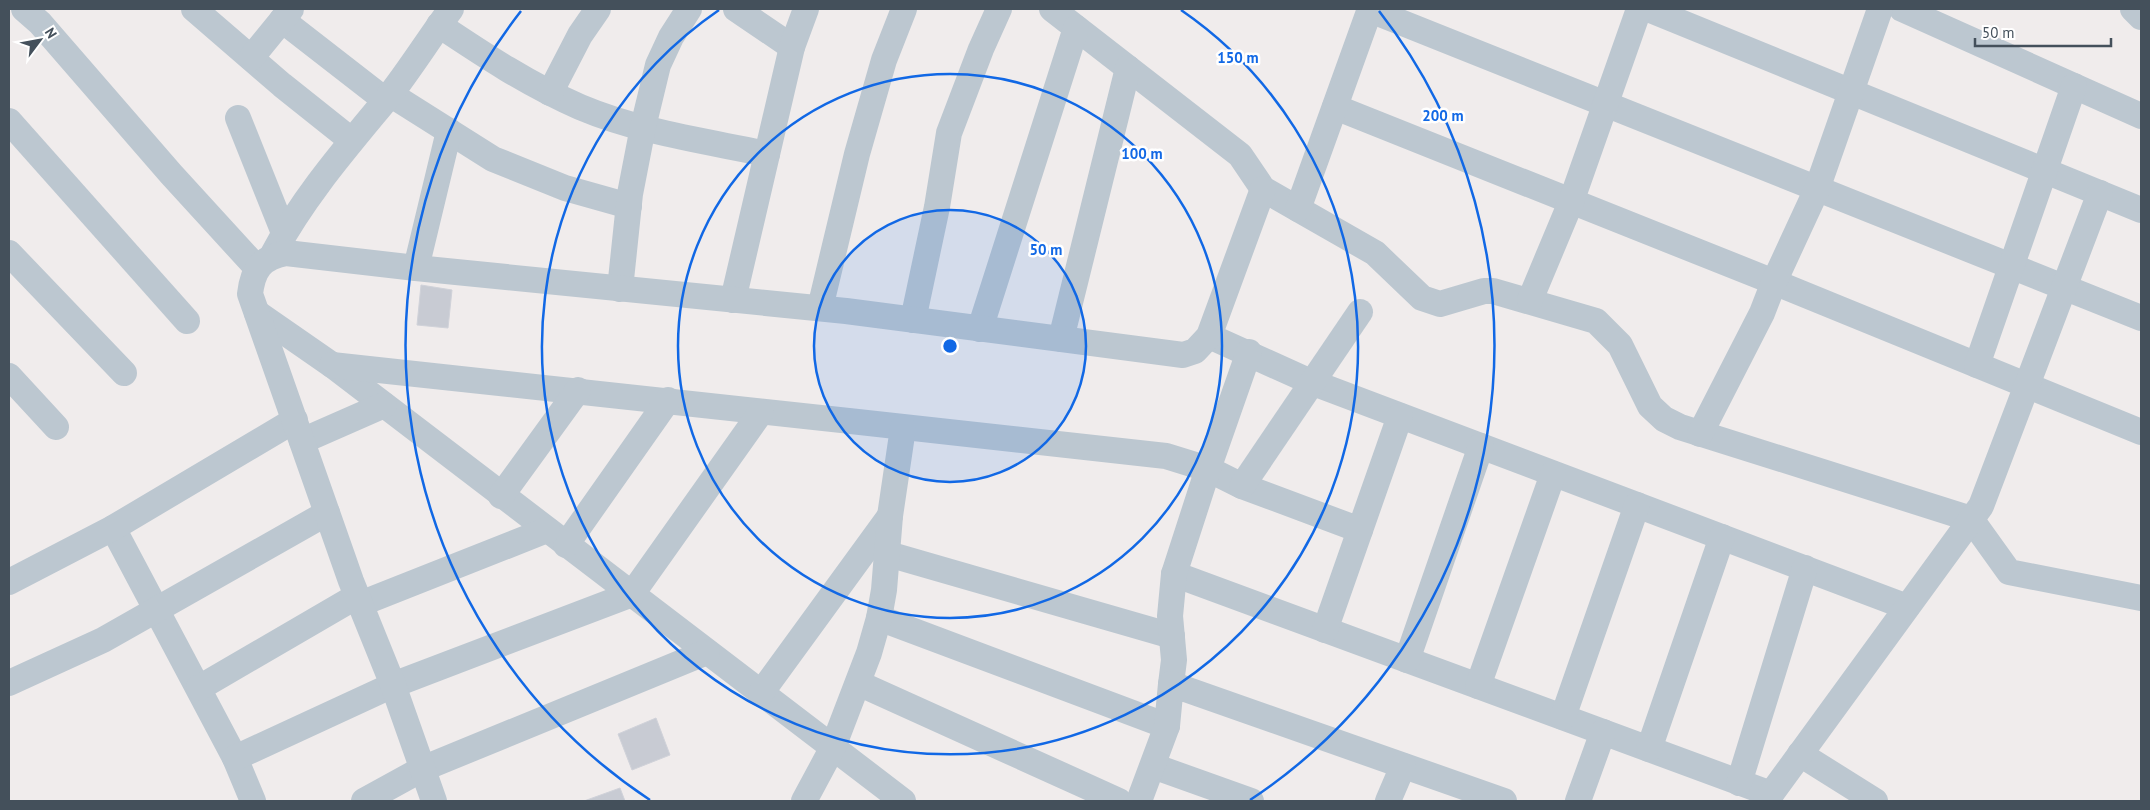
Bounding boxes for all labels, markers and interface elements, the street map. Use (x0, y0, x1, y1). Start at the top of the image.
north arrow (15, 15, 65, 65)
scale bar (1975, 15, 2111, 47)
text: 50 m (1982, 23, 2015, 42)
text: N (41, 24, 61, 42)
text: 150 m (1217, 48, 1259, 67)
text: 200 m (1422, 106, 1464, 125)
text: 100 m (1121, 144, 1163, 163)
text: 50 m (1030, 240, 1062, 259)
centre of rings (941, 337, 959, 355)

